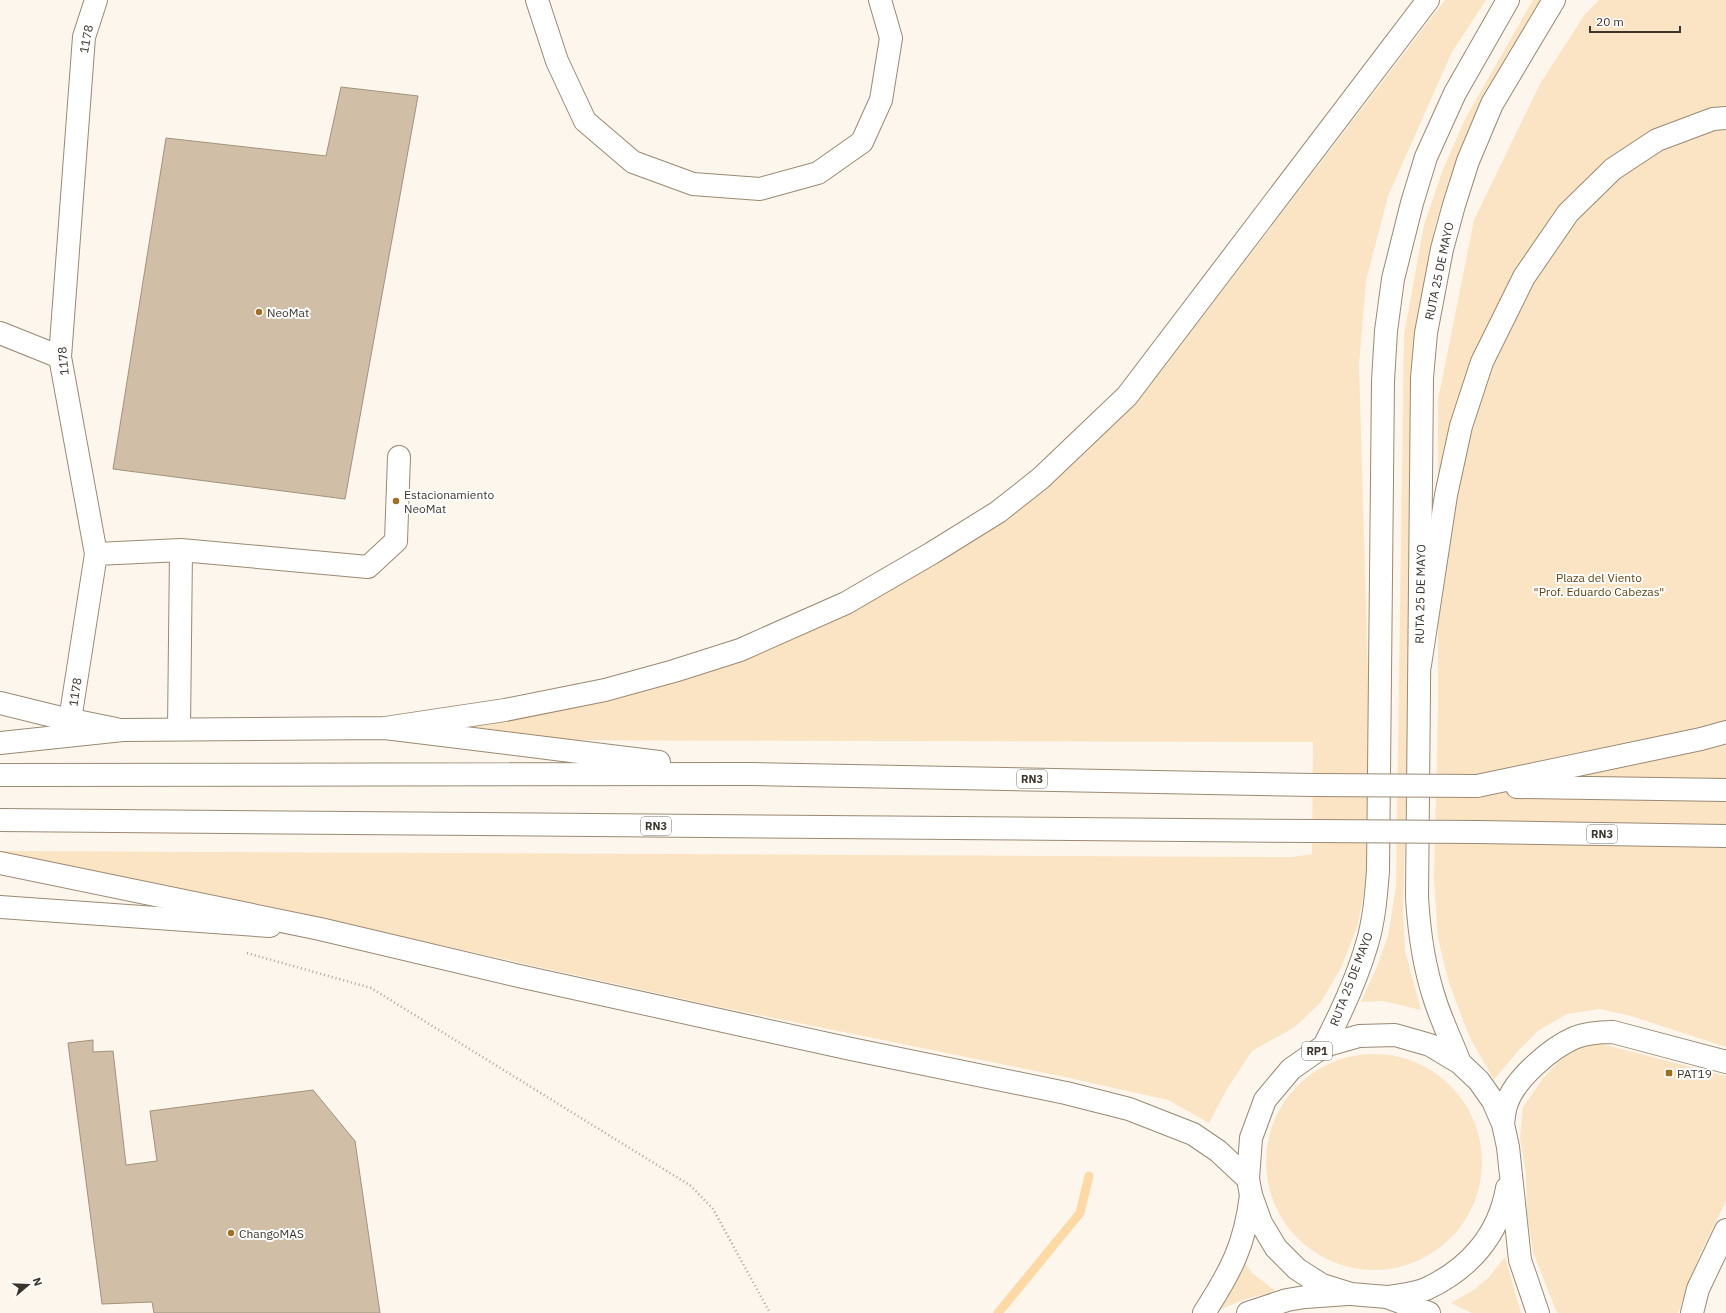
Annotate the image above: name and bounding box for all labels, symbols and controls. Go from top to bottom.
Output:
scale bar [1590,8,1680,34]
text: 20 m [1596,14,1624,29]
street label: 1178 [76,23,96,55]
street label: RUTA 25 DE MAYO [1421,221,1457,321]
place label: NeoMat [267,305,309,320]
marker: NeoMat [254,307,264,317]
street label: 1178 [54,346,72,376]
place label: Estacionamiento NeoMat [404,487,494,516]
marker: Estacionamiento NeoMat [391,496,401,506]
street label: RUTA 25 DE MAYO [1412,544,1428,644]
park label: Plaza del Viento "Prof. Eduardo Cabezas" [1534,570,1664,599]
street label: 1178 [65,677,85,707]
road number: RN3 [1017,770,1047,788]
road number: RN3 [641,817,671,835]
road number: RN3 [1587,825,1617,843]
street label: RUTA 25 DE MAYO [1326,930,1376,1028]
road number: RP1 [1302,1042,1332,1060]
place label: PAT19 [1677,1066,1712,1081]
marker: PAT19 [1664,1068,1674,1078]
place label: ChangoMAS [239,1226,304,1241]
marker: ChangoMAS [226,1228,236,1238]
north arrow [8,1265,48,1305]
text: N [30,1276,45,1288]

